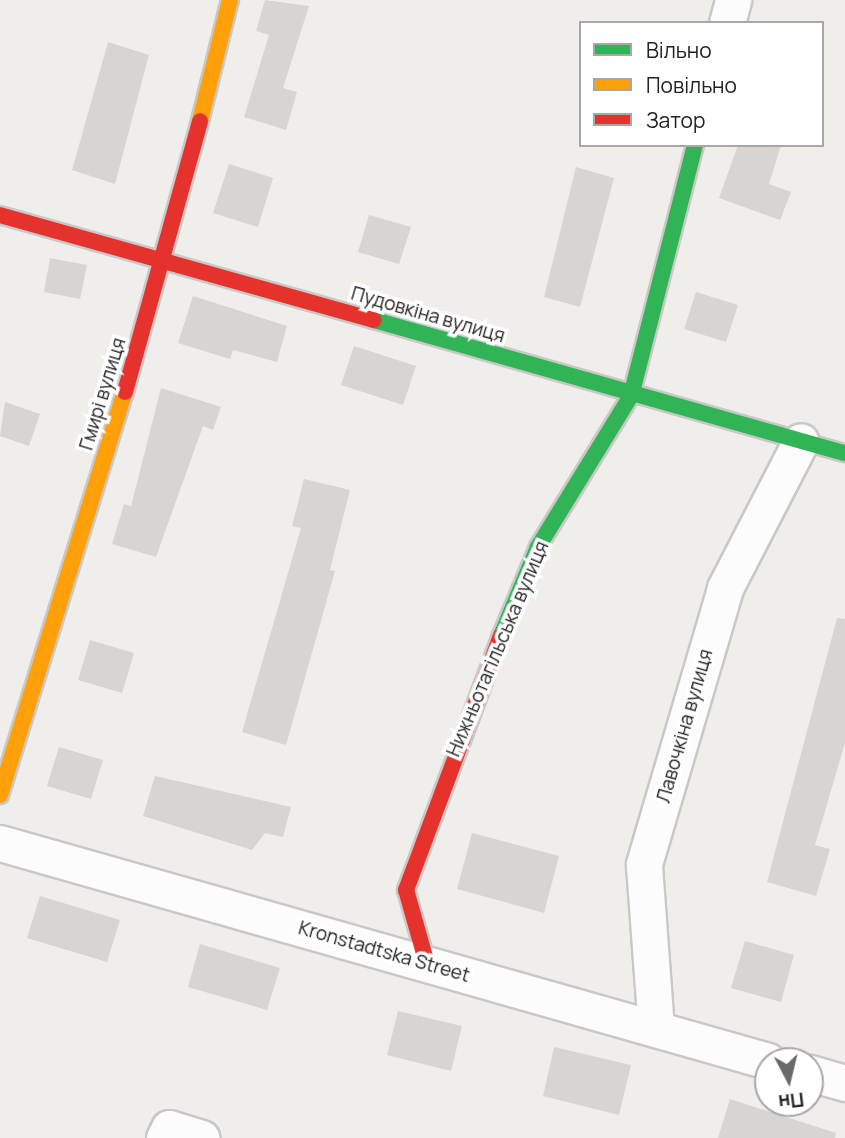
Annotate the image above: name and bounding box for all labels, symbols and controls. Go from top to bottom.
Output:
legend [579,21,824,147]
text: Вільно [646,36,712,64]
text: Повільно [646,71,737,99]
text: Затор [646,106,705,134]
street label: Пудовкіна вулиця [349,282,507,348]
street label: Гмирі вулиця [75,335,131,453]
street label: Нижньотагільська вулиця [442,538,554,760]
street label: Лавочкіна вулиця [652,647,718,805]
street label: Kronstadtska Street [296,917,472,987]
north arrow [754,1047,824,1117]
text: Пн [777,1086,806,1115]

